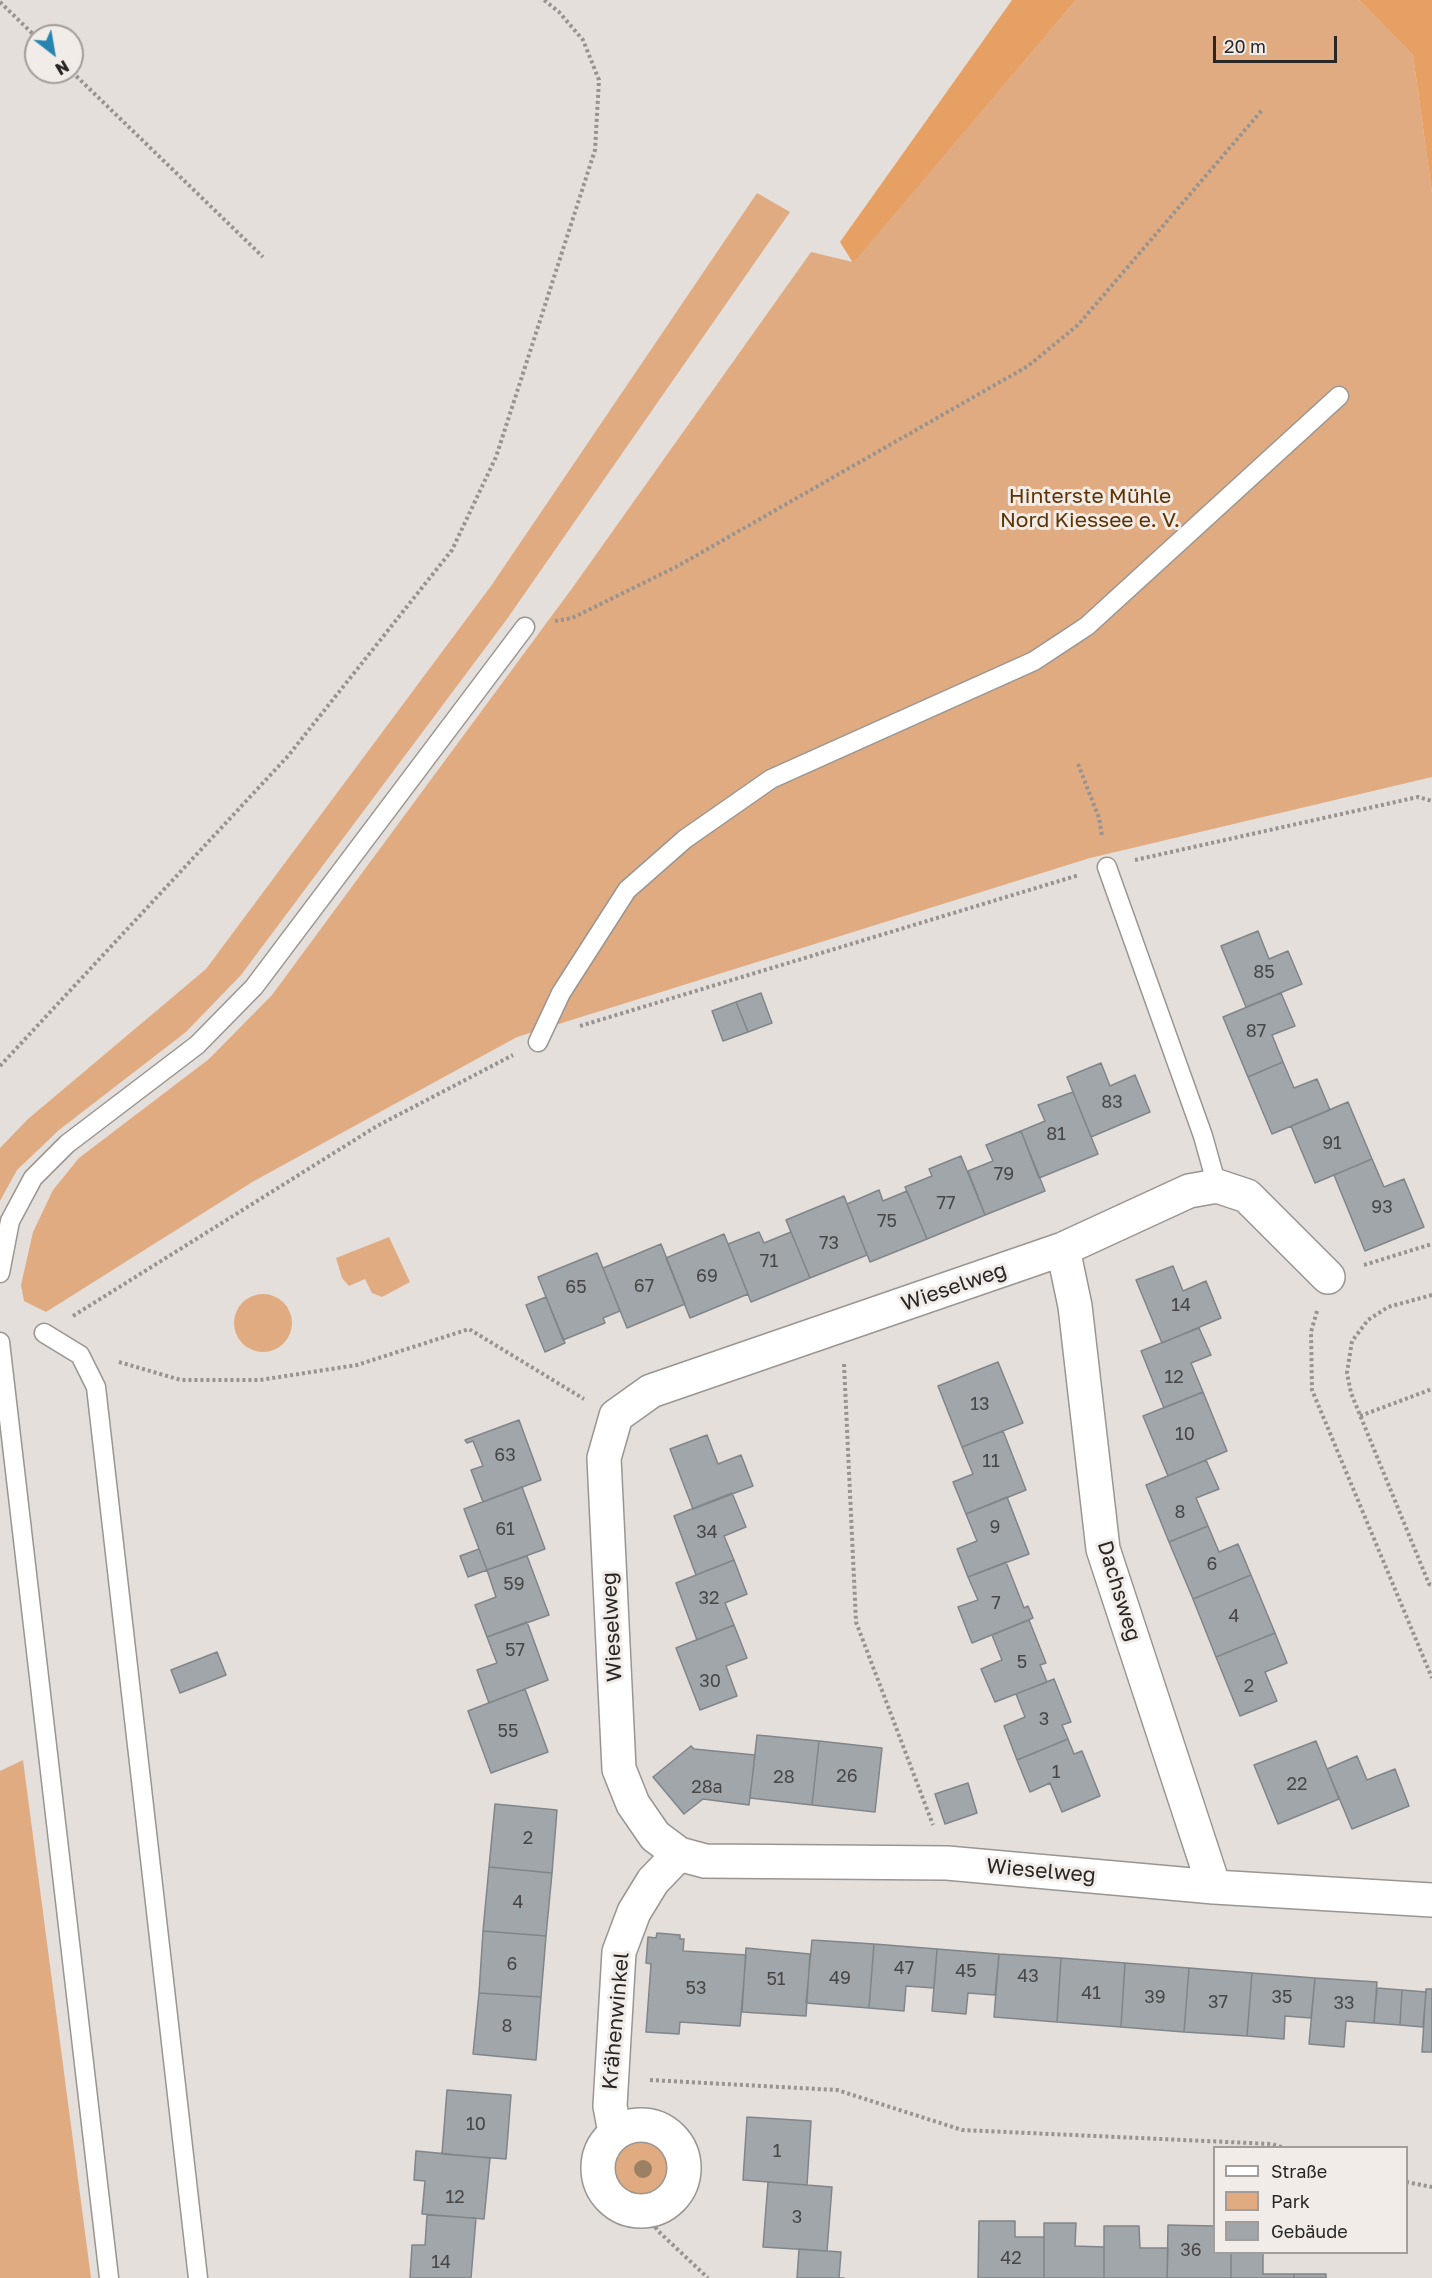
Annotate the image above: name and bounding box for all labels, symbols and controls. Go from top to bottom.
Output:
north arrow [24,24,84,84]
scale bar [1216,24,1340,62]
text: 20 m [1224,35,1266,57]
text: N [52,56,73,79]
park label: Hinterste Mühle Nord Kiessee e. V. [1000,483,1180,533]
house number: 85 [1253,961,1275,983]
house number: 87 [1246,1020,1266,1042]
house number: 83 [1101,1091,1123,1113]
house number: 81 [1046,1123,1066,1145]
house number: 91 [1322,1132,1342,1154]
house number: 79 [994,1163,1014,1185]
house number: 77 [936,1192,956,1214]
house number: 93 [1371,1196,1393,1218]
house number: 75 [877,1210,897,1232]
house number: 73 [819,1232,839,1254]
house number: 71 [760,1250,778,1272]
street label: Wieselweg [898,1257,1010,1317]
house number: 69 [696,1265,718,1287]
house number: 67 [634,1275,654,1297]
house number: 65 [565,1276,587,1298]
house number: 14 [1171,1294,1191,1316]
house number: 12 [1164,1366,1184,1388]
house number: 13 [970,1393,990,1415]
house number: 10 [1175,1423,1195,1445]
house number: 63 [494,1444,516,1466]
house number: 11 [982,1450,1000,1472]
house number: 8 [1175,1501,1185,1523]
house number: 9 [990,1516,1000,1538]
house number: 61 [495,1518,515,1540]
house number: 34 [696,1521,718,1543]
street label: Dachsweg [1092,1538,1146,1644]
house number: 6 [1207,1553,1217,1575]
street label: Wieselweg [597,1572,627,1682]
house number: 59 [503,1573,525,1595]
house number: 32 [699,1587,719,1609]
house number: 7 [991,1592,1001,1614]
house number: 4 [1229,1605,1239,1627]
house number: 57 [505,1639,525,1661]
house number: 5 [1017,1651,1027,1673]
house number: 30 [699,1670,721,1692]
house number: 2 [1244,1675,1254,1697]
house number: 3 [1039,1708,1049,1730]
house number: 55 [498,1720,518,1742]
house number: 1 [1052,1761,1060,1783]
house number: 26 [836,1765,858,1787]
house number: 28 [773,1766,795,1788]
house number: 22 [1287,1773,1307,1795]
house number: 28a [691,1776,723,1798]
house number: 2 [523,1827,533,1849]
street label: Wieselweg [985,1854,1097,1888]
house number: 4 [513,1891,523,1913]
street label: Krähenwinkel [597,1951,635,2091]
house number: 6 [507,1953,517,1975]
house number: 47 [894,1957,914,1979]
house number: 45 [955,1960,977,1982]
house number: 43 [1017,1965,1039,1987]
house number: 49 [829,1967,851,1989]
house number: 51 [766,1968,786,1990]
house number: 53 [686,1977,706,1999]
house number: 41 [1081,1982,1101,2004]
house number: 39 [1144,1986,1166,2008]
house number: 35 [1272,1986,1292,2008]
house number: 37 [1208,1991,1228,2013]
house number: 33 [1333,1992,1355,2014]
house number: 8 [502,2015,512,2037]
house number: 10 [466,2113,486,2135]
house number: 1 [773,2140,781,2162]
legend [1213,2146,1408,2254]
text: Straße [1271,2160,1327,2182]
house number: 12 [445,2186,465,2208]
text: Park [1271,2190,1310,2212]
house number: 3 [792,2206,802,2228]
text: Gebäude [1271,2220,1348,2242]
house number: 36 [1180,2239,1202,2261]
house number: 42 [1000,2247,1022,2269]
house number: 14 [431,2251,451,2273]

